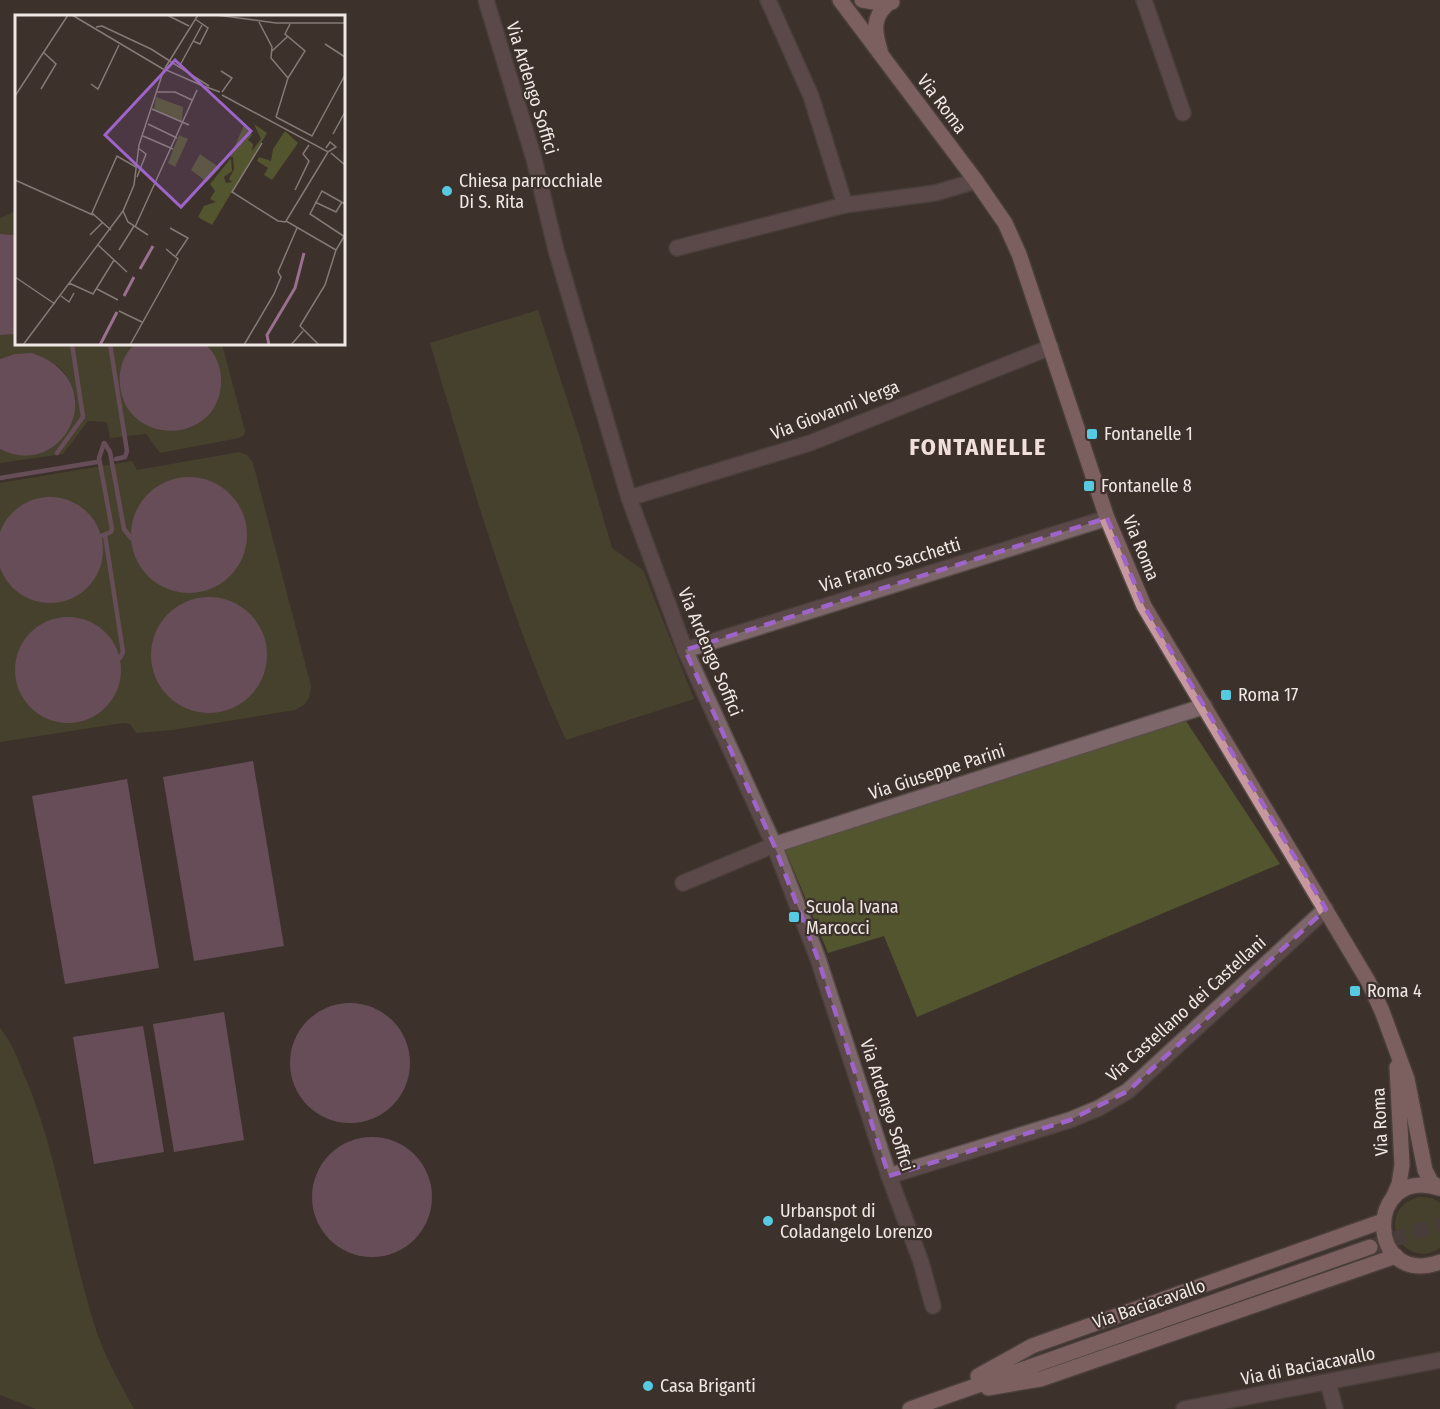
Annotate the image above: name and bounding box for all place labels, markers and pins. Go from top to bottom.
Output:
place label: Chiesa parrocchiale Di S. Rita [459,170,603,213]
marker: Chiesa parrocchiale Di S. Rita [440,184,454,198]
place label: Fontanelle 1 [1104,423,1193,445]
marker: Fontanelle 1 [1085,427,1099,441]
place label: Fontanelle 8 [1101,475,1192,497]
marker: Fontanelle 8 [1082,479,1096,493]
place label: Roma 17 [1238,684,1298,706]
marker: Roma 17 [1219,688,1233,702]
place label: Scuola Ivana Marcocci [806,896,899,939]
marker: Scuola Ivana Marcocci [787,910,801,924]
place label: Roma 4 [1367,980,1422,1002]
marker: Roma 4 [1348,984,1362,998]
place label: Urbanspot di Coladangelo Lorenzo [780,1200,933,1243]
marker: Urbanspot di Coladangelo Lorenzo [761,1214,775,1228]
place label: Casa Briganti [660,1375,756,1397]
marker: Casa Briganti [641,1379,655,1393]

